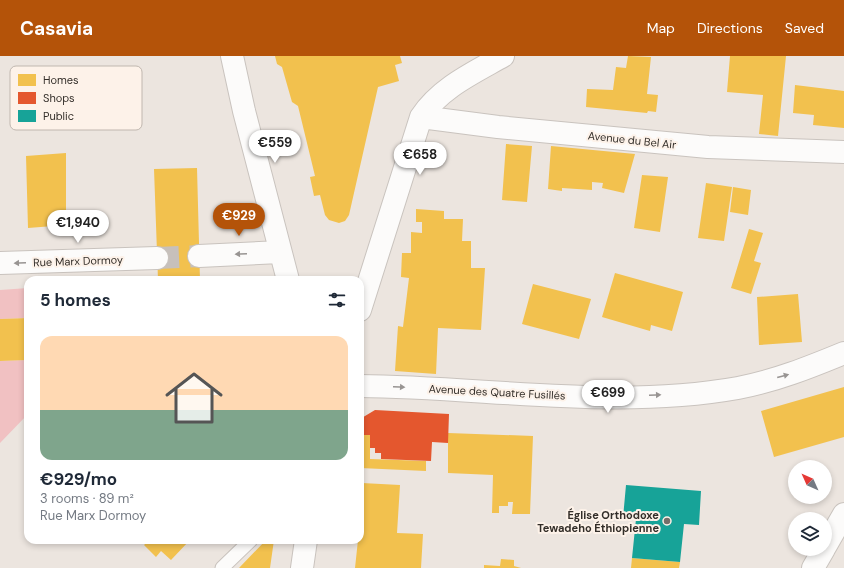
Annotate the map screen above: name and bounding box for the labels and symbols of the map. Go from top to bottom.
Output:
legend [10,66,142,130]
text: Homes [43,73,79,87]
text: Shops [43,91,75,105]
text: Public [43,109,74,123]
street label: Avenue du Bel Air [587,128,677,152]
pin: €559 [251,130,299,164]
pin: €658 [396,142,444,176]
pin: €929 [215,203,263,237]
pin: €1,940 [45,210,111,244]
one-way arrow [234,251,247,257]
street label: Rue Marx Dormoy [33,252,123,270]
one-way arrow [13,260,26,266]
one-way arrow [777,373,789,379]
pin: €699 [584,380,632,414]
street label: Avenue des Quatre Fusillés [428,381,566,403]
one-way arrow [393,384,406,390]
one-way arrow [649,392,661,399]
north arrow [788,460,832,504]
place label: Église Orthodoxe Tewadeho Éthiopienne [537,508,659,535]
marker: Église Orthodoxe Tewadeho Éthiopienne [662,516,672,526]

